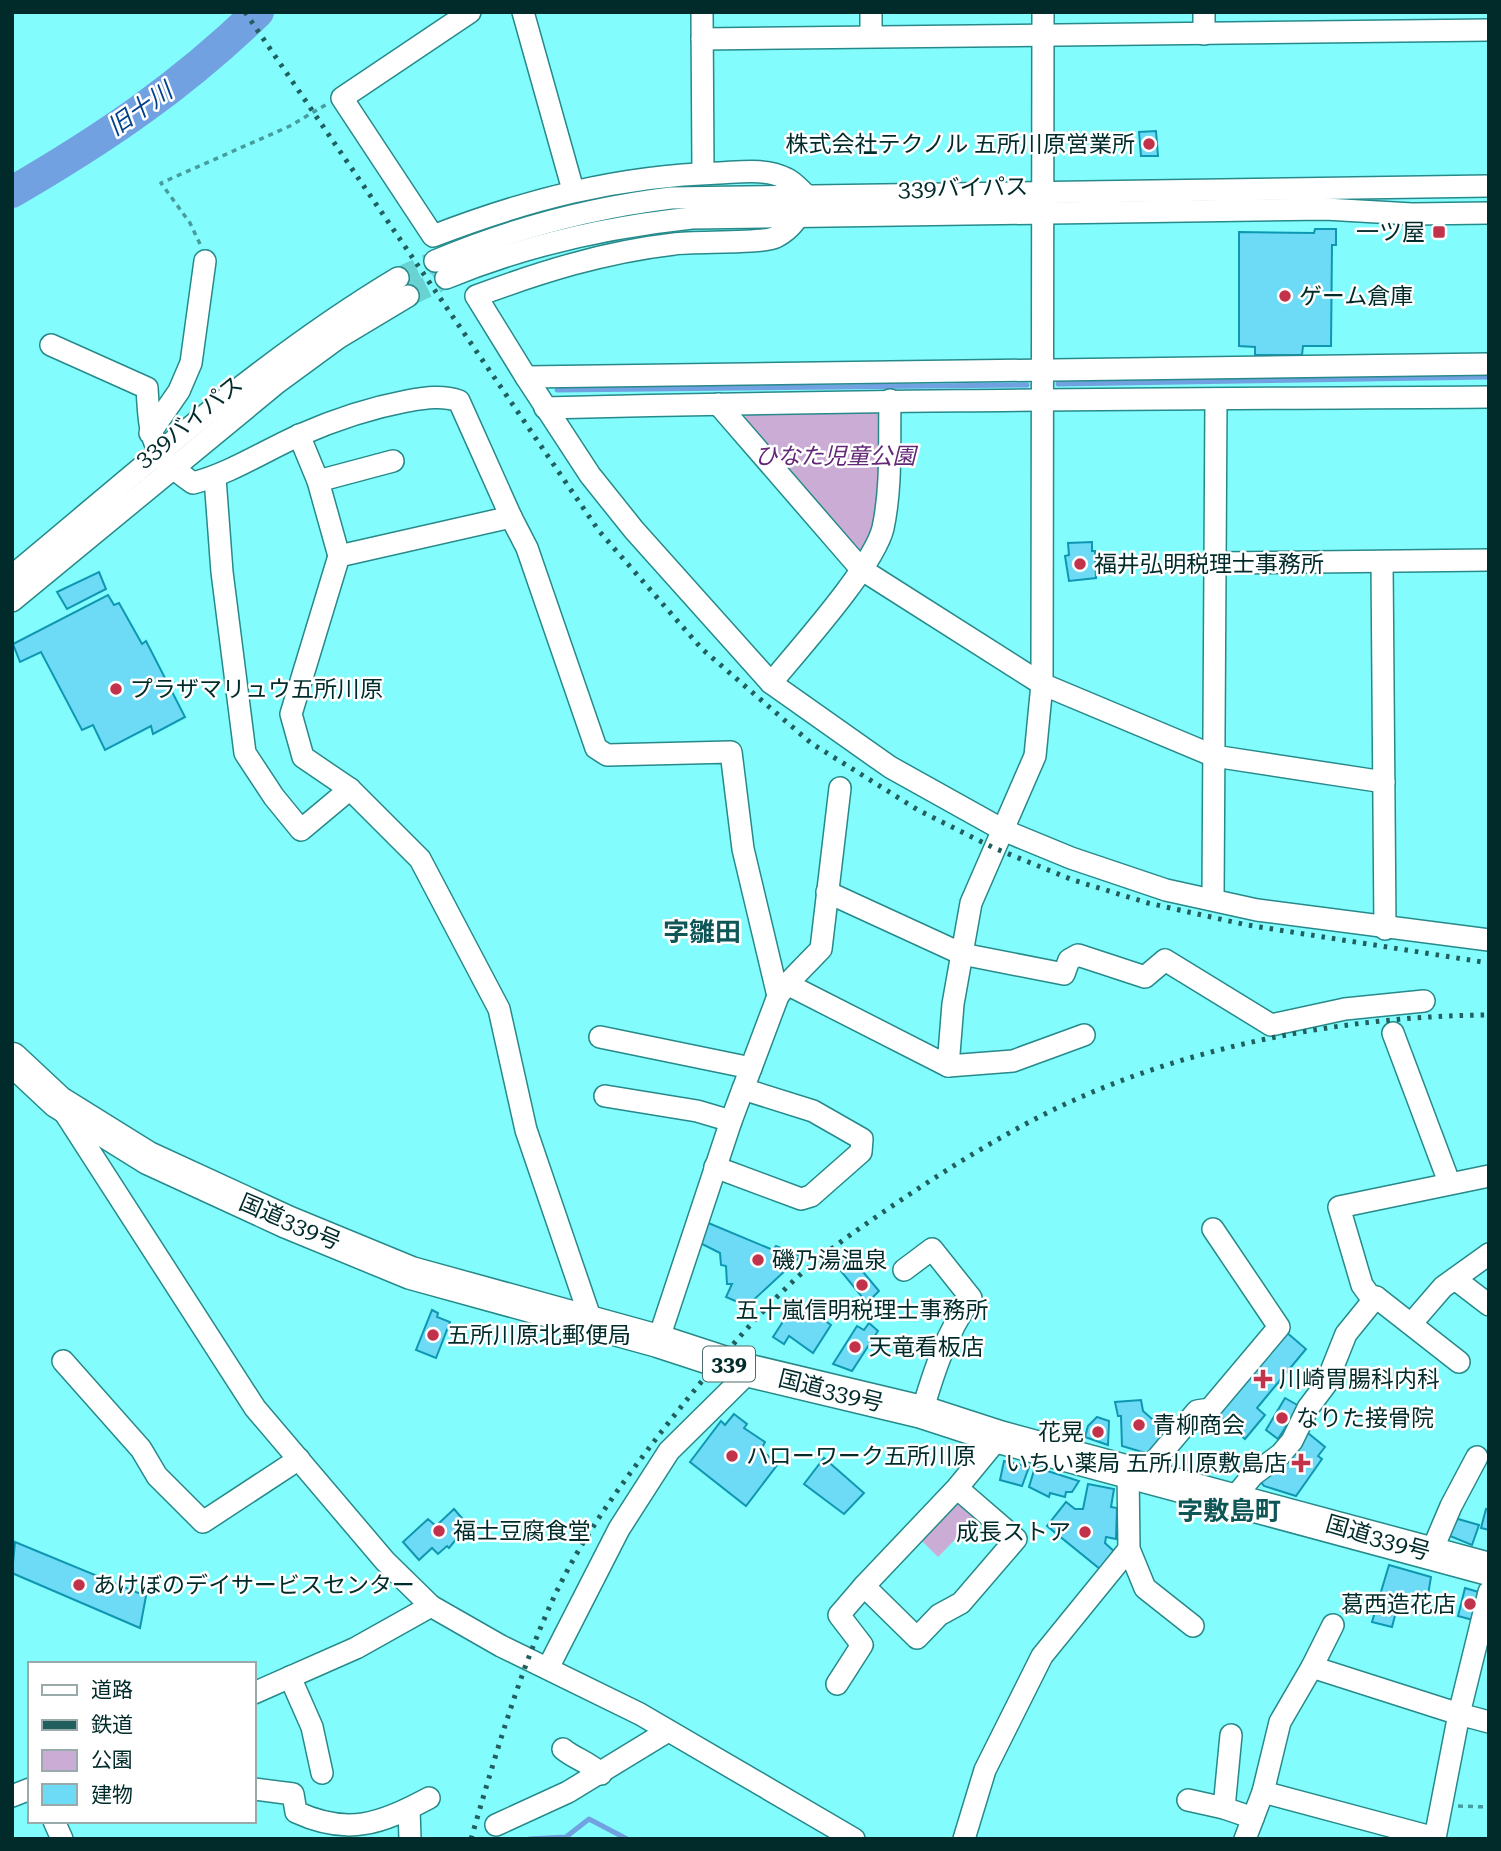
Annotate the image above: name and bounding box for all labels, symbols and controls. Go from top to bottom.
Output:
water label: 旧十川 [102,75,180,141]
place label: 株式会社テクノル 五所川原営業所 [786,131,1135,158]
marker: 株式会社テクノル 五所川原営業所 [1141,136,1157,152]
street label: 339バイパス [898,173,1028,203]
place label: 一ツ屋 [1356,219,1425,246]
marker: 一ツ屋 [1431,224,1447,240]
place label: ゲーム倉庫 [1299,283,1413,310]
marker: ゲーム倉庫 [1277,288,1293,304]
street label: 339バイパス [130,371,248,473]
park label: ひなた児童公園 [755,443,919,470]
place label: 福井弘明税理士事務所 [1094,551,1324,578]
marker: 福井弘明税理士事務所 [1072,556,1088,572]
place label: プラザマリュウ五所川原 [130,676,383,703]
marker: プラザマリュウ五所川原 [108,681,124,697]
district label: 字雛田 [663,917,741,947]
street label: 国道339号 [235,1189,345,1255]
place label: 磯乃湯温泉 [772,1247,887,1274]
marker: 磯乃湯温泉 [750,1252,766,1268]
marker: 五十嵐信明税理士事務所 [854,1277,870,1293]
place label: 五十嵐信明税理士事務所 [736,1297,989,1324]
place label: 五所川原北郵便局 [447,1322,631,1349]
marker: 五所川原北郵便局 [425,1327,441,1343]
place label: 天竜看板店 [869,1334,984,1361]
marker: 天竜看板店 [847,1339,863,1355]
road number: 339 [703,1346,755,1382]
street label: 国道339号 [776,1365,886,1417]
place label: 川崎胃腸科内科 [1279,1366,1440,1393]
marker: 川崎胃腸科内科 [1253,1369,1273,1389]
place label: なりた接骨院 [1296,1405,1434,1432]
marker: なりた接骨院 [1274,1410,1290,1426]
place label: 青柳商会 [1153,1412,1245,1439]
marker: 青柳商会 [1131,1417,1147,1433]
place label: 花晃 [1038,1419,1084,1446]
marker: 花晃 [1090,1424,1106,1440]
place label: ハローワーク五所川原 [746,1443,976,1470]
marker: ハローワーク五所川原 [724,1448,740,1464]
place label: いちい薬局 五所川原敷島店 [1005,1450,1287,1477]
marker: いちい薬局 五所川原敷島店 [1293,1455,1309,1471]
district label: 字敷島町 [1177,1496,1281,1526]
street label: 国道339号 [1323,1510,1433,1566]
place label: 福士豆腐食堂 [453,1518,591,1545]
place label: 成長ストア [956,1519,1071,1546]
marker: 福士豆腐食堂 [431,1523,447,1539]
marker: 成長ストア [1077,1524,1093,1540]
place label: あけぼのデイサービスセンター [93,1572,415,1599]
marker: あけぼのデイサービスセンター [71,1577,87,1593]
place label: 葛西造花店 [1341,1591,1456,1618]
marker: 葛西造花店 [1462,1596,1478,1612]
legend [28,1662,256,1823]
text: 道路 [91,1678,133,1702]
text: 鉄道 [91,1713,133,1737]
text: 公園 [91,1748,133,1772]
text: 建物 [91,1783,133,1807]

